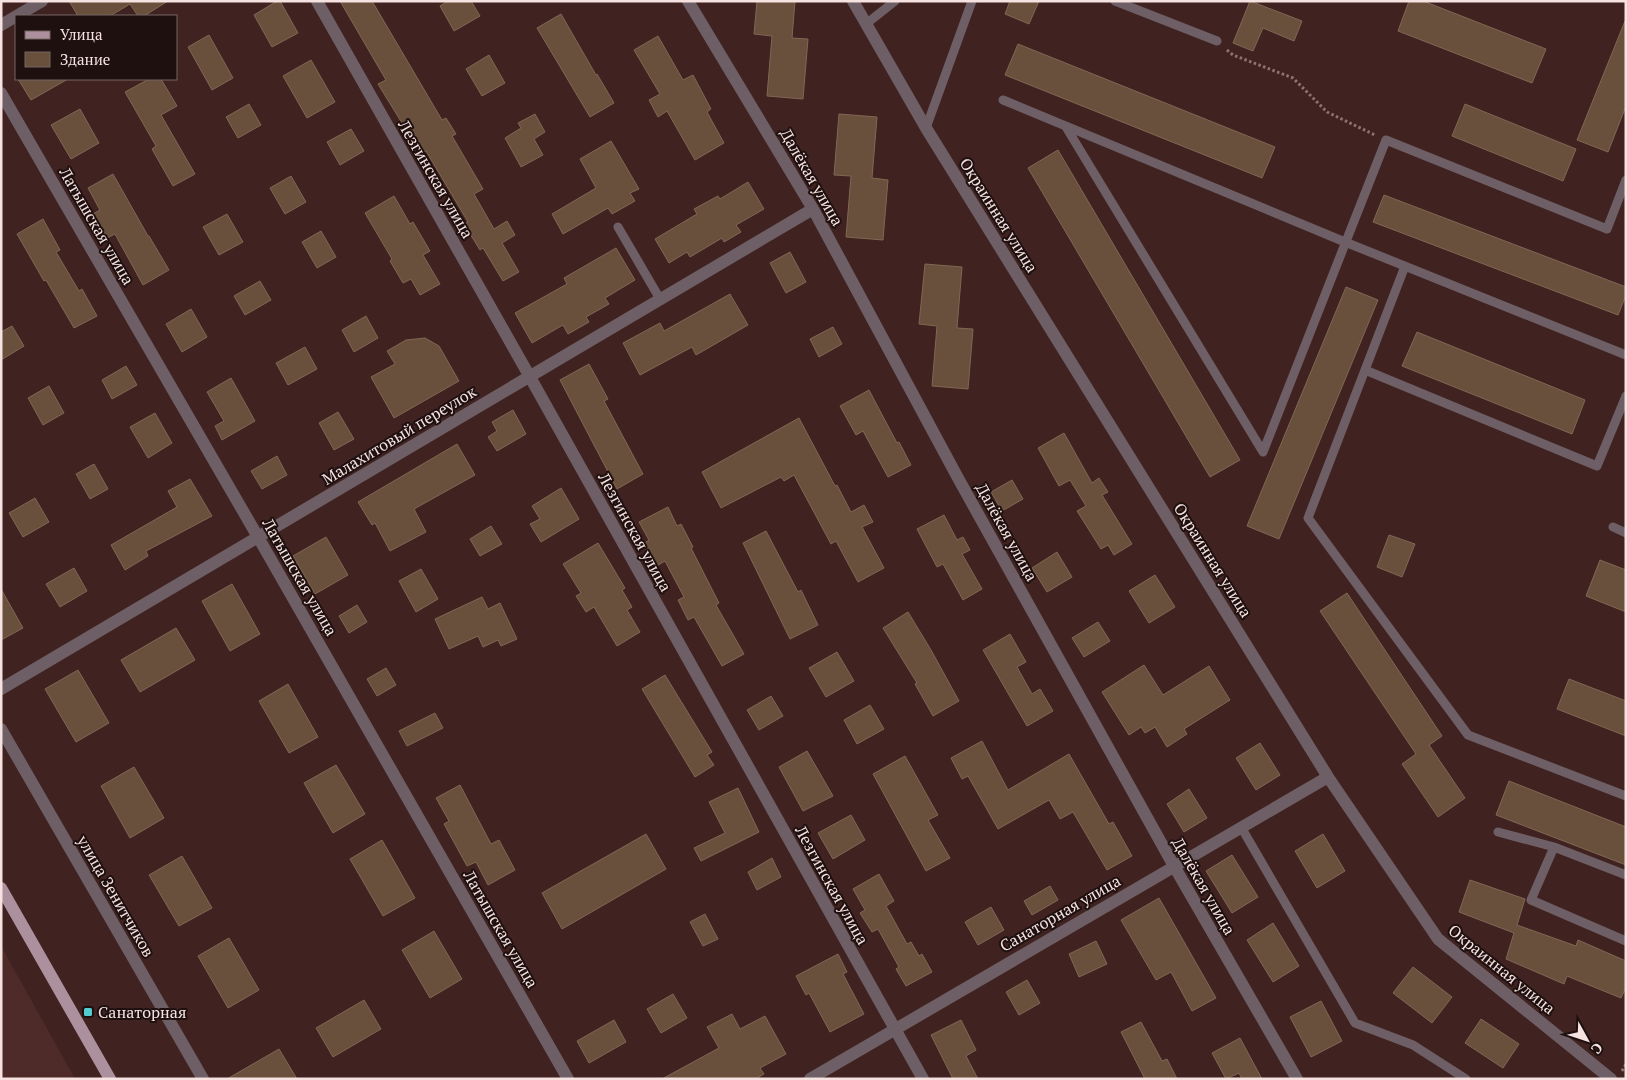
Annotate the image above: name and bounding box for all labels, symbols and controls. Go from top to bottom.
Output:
legend [15,15,178,80]
text: Улица [60,24,103,44]
text: Здание [60,49,110,69]
street label: Лезгинская улица [393,115,479,242]
street label: Далёкая улица [775,124,849,230]
street label: Окраинная улица [955,153,1043,277]
street label: Латышская улица [54,162,140,289]
street label: Малахитовый переулок [318,380,480,490]
street label: Лезгинская улица [593,468,677,596]
street label: Далёкая улица [971,479,1043,585]
street label: Окраинная улица [1169,498,1257,622]
street label: Латышская улица [257,513,343,640]
street label: Лезгинская улица [790,821,874,949]
street label: улица Зенитчиков [72,830,160,961]
street label: Далёкая улица [1167,833,1241,939]
street label: Латышская улица [458,865,544,992]
street label: Санаторная улица [995,869,1125,957]
street label: Окраинная улица [1444,919,1560,1019]
place label: Санаторная [98,1001,186,1023]
marker: Санаторная [82,1006,94,1018]
north arrow [1562,1015,1612,1065]
text: С [1587,1039,1608,1058]

